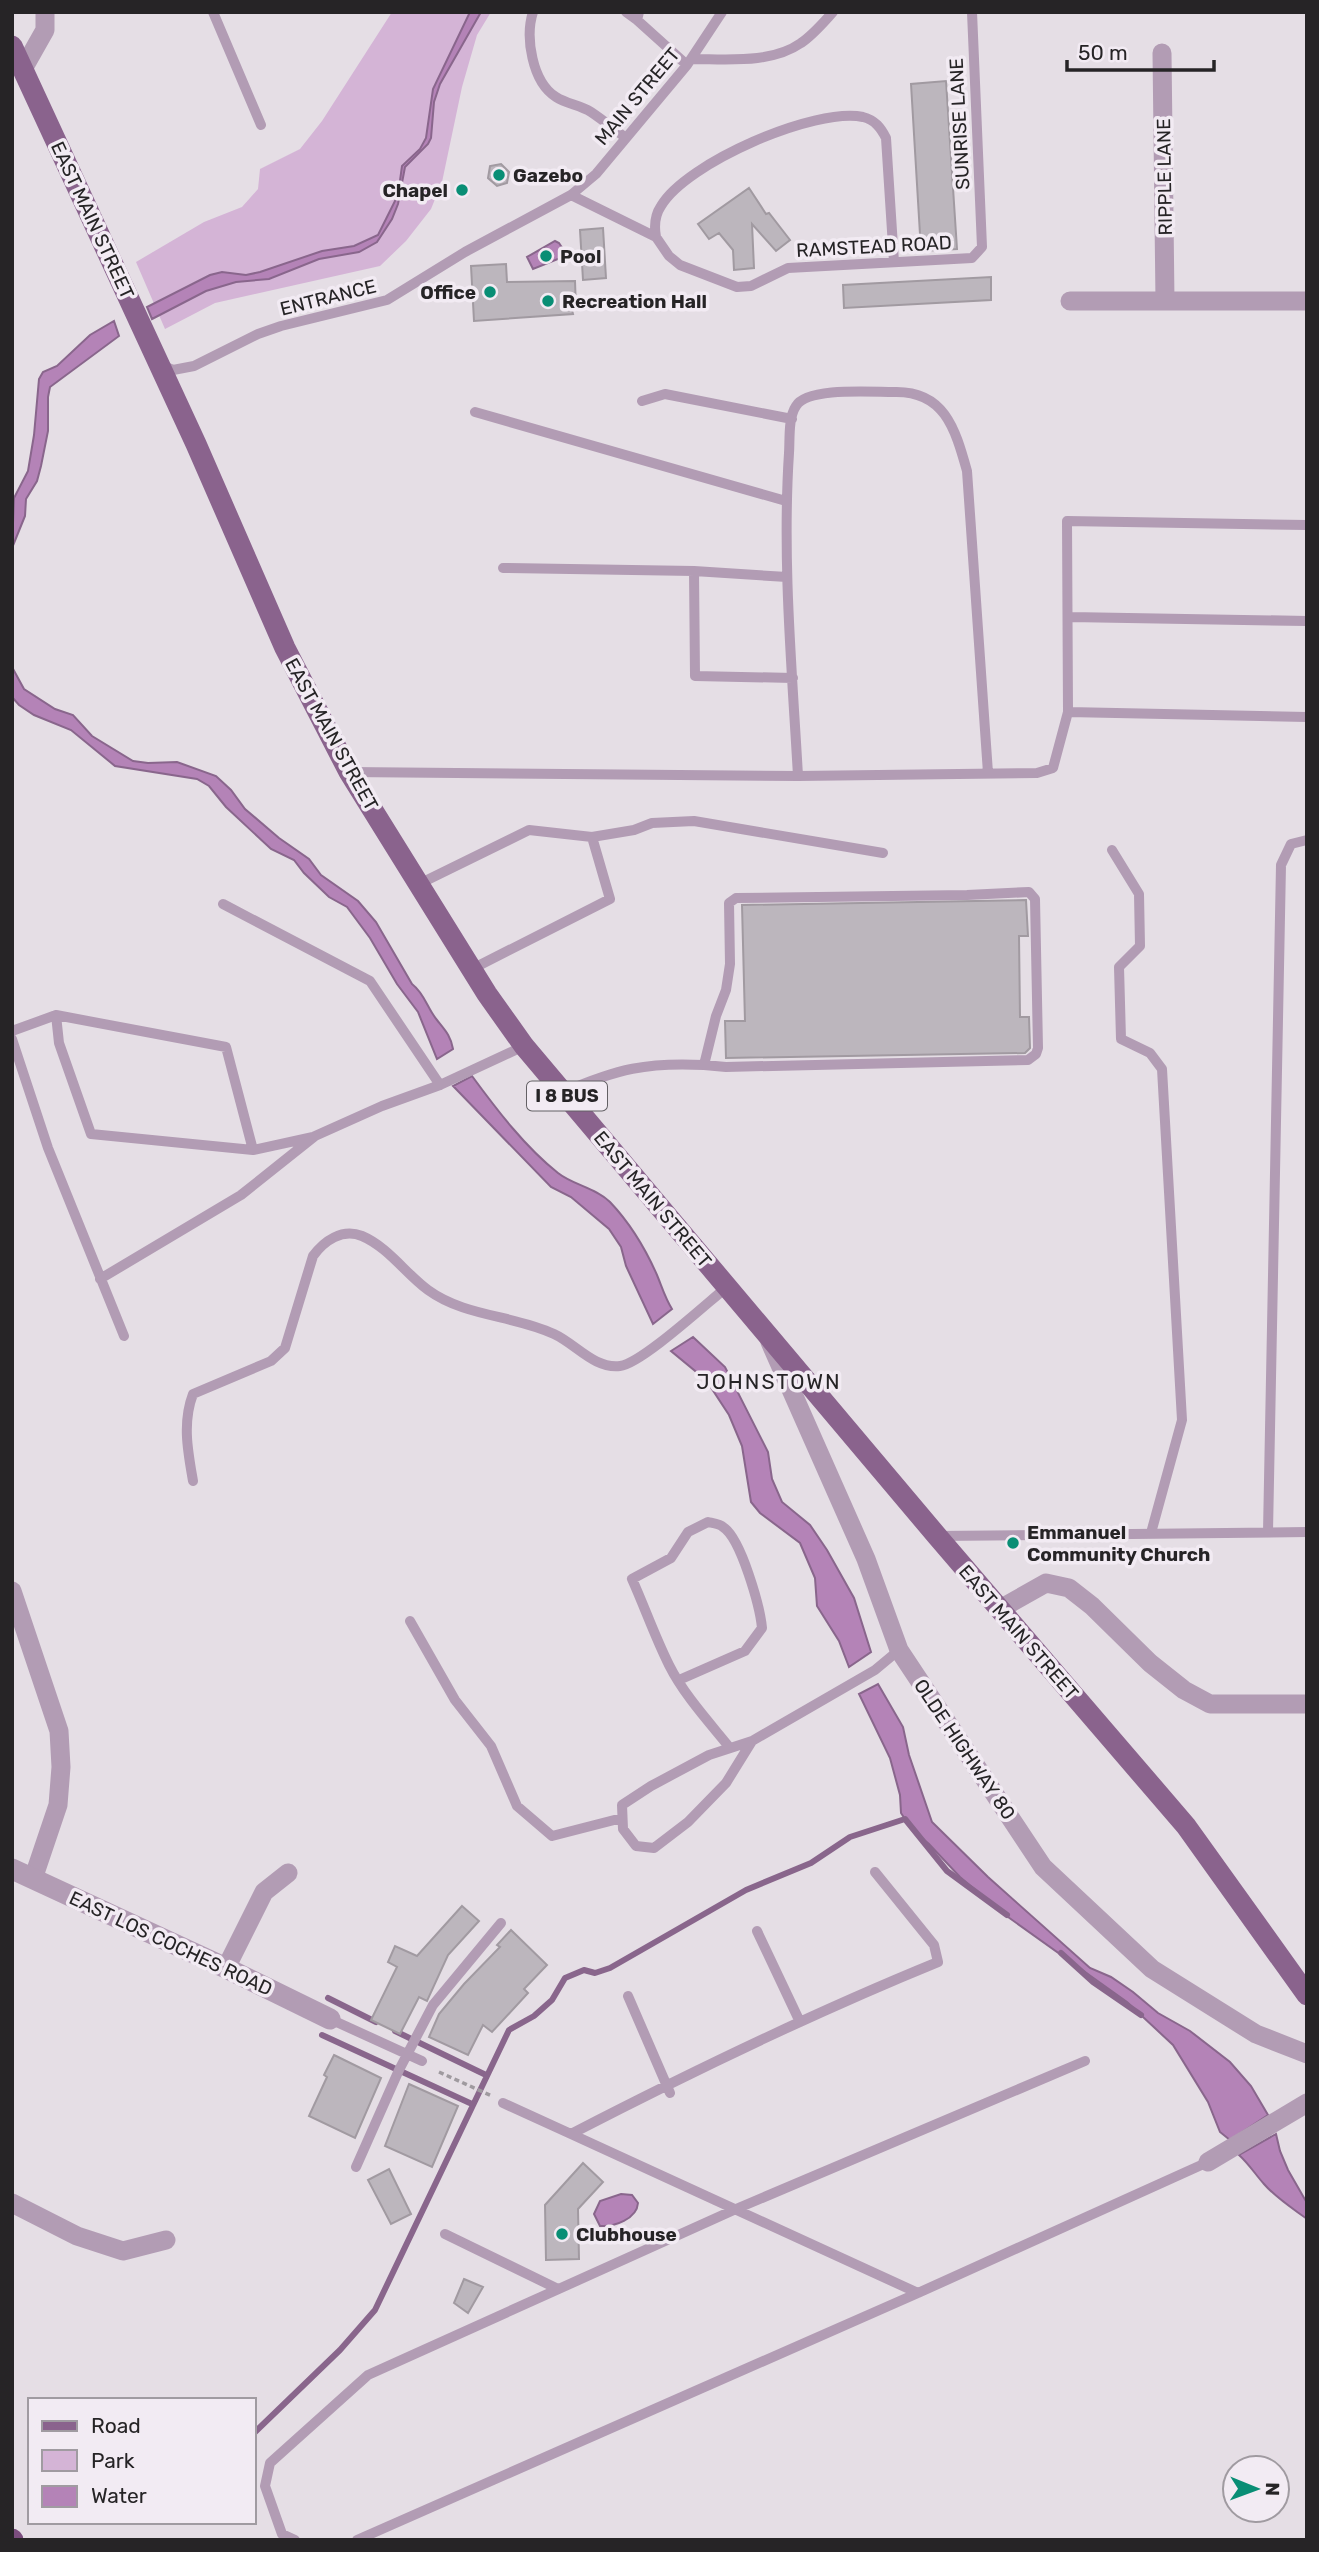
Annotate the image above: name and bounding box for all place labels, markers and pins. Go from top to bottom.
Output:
place label: Gazebo [513,164,583,187]
marker: Gazebo [491,167,507,183]
place label: Chapel [382,179,448,202]
marker: Chapel [454,182,470,198]
place label: Pool [560,245,601,268]
marker: Pool [538,248,554,264]
place label: Office [420,281,476,304]
marker: Office [482,284,498,300]
place label: Recreation Hall [562,290,707,313]
marker: Recreation Hall [540,293,556,309]
place label: Emmanuel Community Church [1027,1521,1210,1566]
marker: Emmanuel Community Church [1005,1535,1021,1551]
place label: Clubhouse [576,2223,677,2246]
marker: Clubhouse [554,2226,570,2242]

